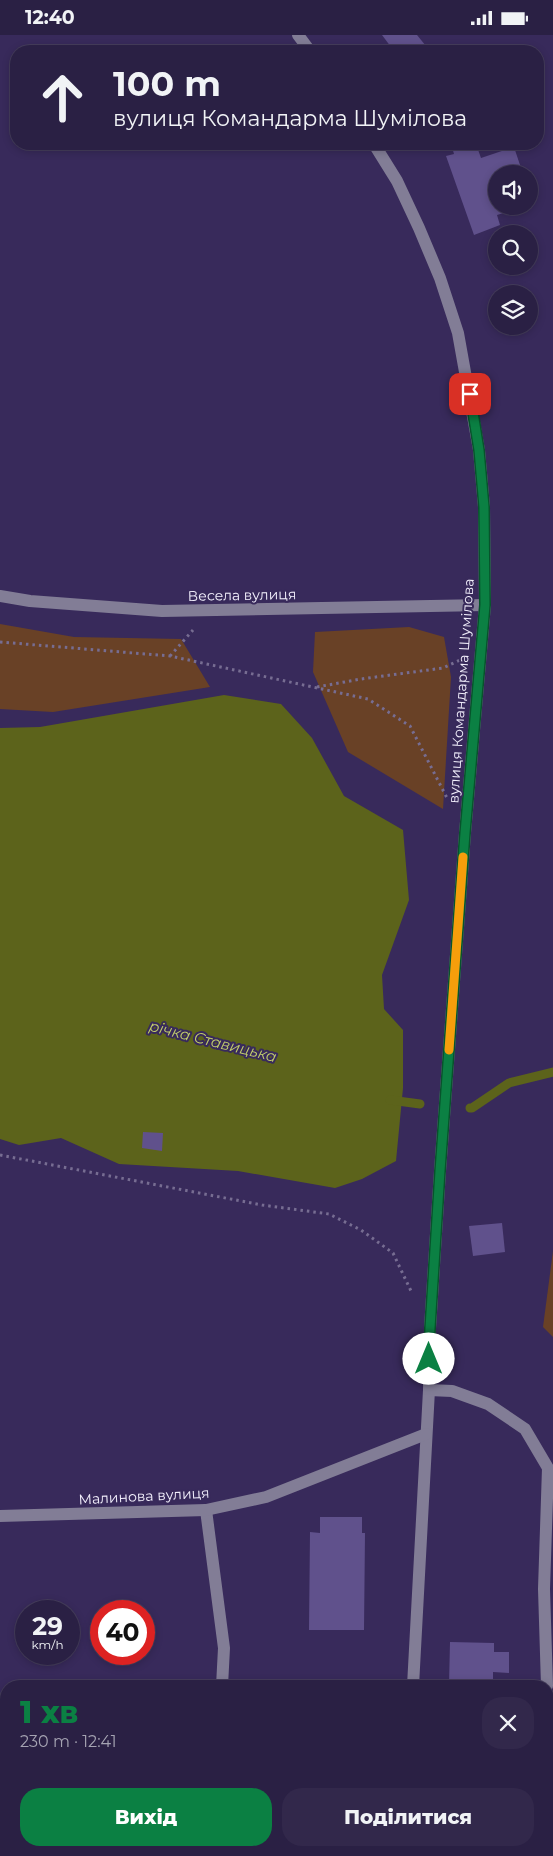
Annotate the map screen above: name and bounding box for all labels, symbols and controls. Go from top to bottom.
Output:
text: 12:40 [25,6,75,29]
text: 100 m [113,62,221,105]
icon: ahead [30,65,95,130]
text: вулиця Командарма Шумілова [113,105,467,132]
map controls [488,165,538,335]
button: sound [488,165,538,215]
button: search [488,225,538,275]
button: layers [488,285,538,335]
pin [449,373,491,415]
icon: arrive [456,380,484,408]
street label: вулиця Командарма Шумілова [444,578,478,804]
street label: Весела вулиця [188,585,296,605]
water label: річка Ставицька [147,1016,279,1066]
position arrow [402,1332,454,1384]
street label: Малинова вулиця [78,1484,210,1508]
speed limit sign: 40 [90,1600,155,1665]
text: 29 [32,1611,63,1641]
text: km/h [31,1637,64,1652]
text: 1 хв [20,1694,78,1731]
button: close [482,1697,534,1749]
text: 230 m · 12:41 [20,1732,117,1751]
button: Вихід [20,1788,272,1846]
button: Поділитися [282,1788,534,1846]

